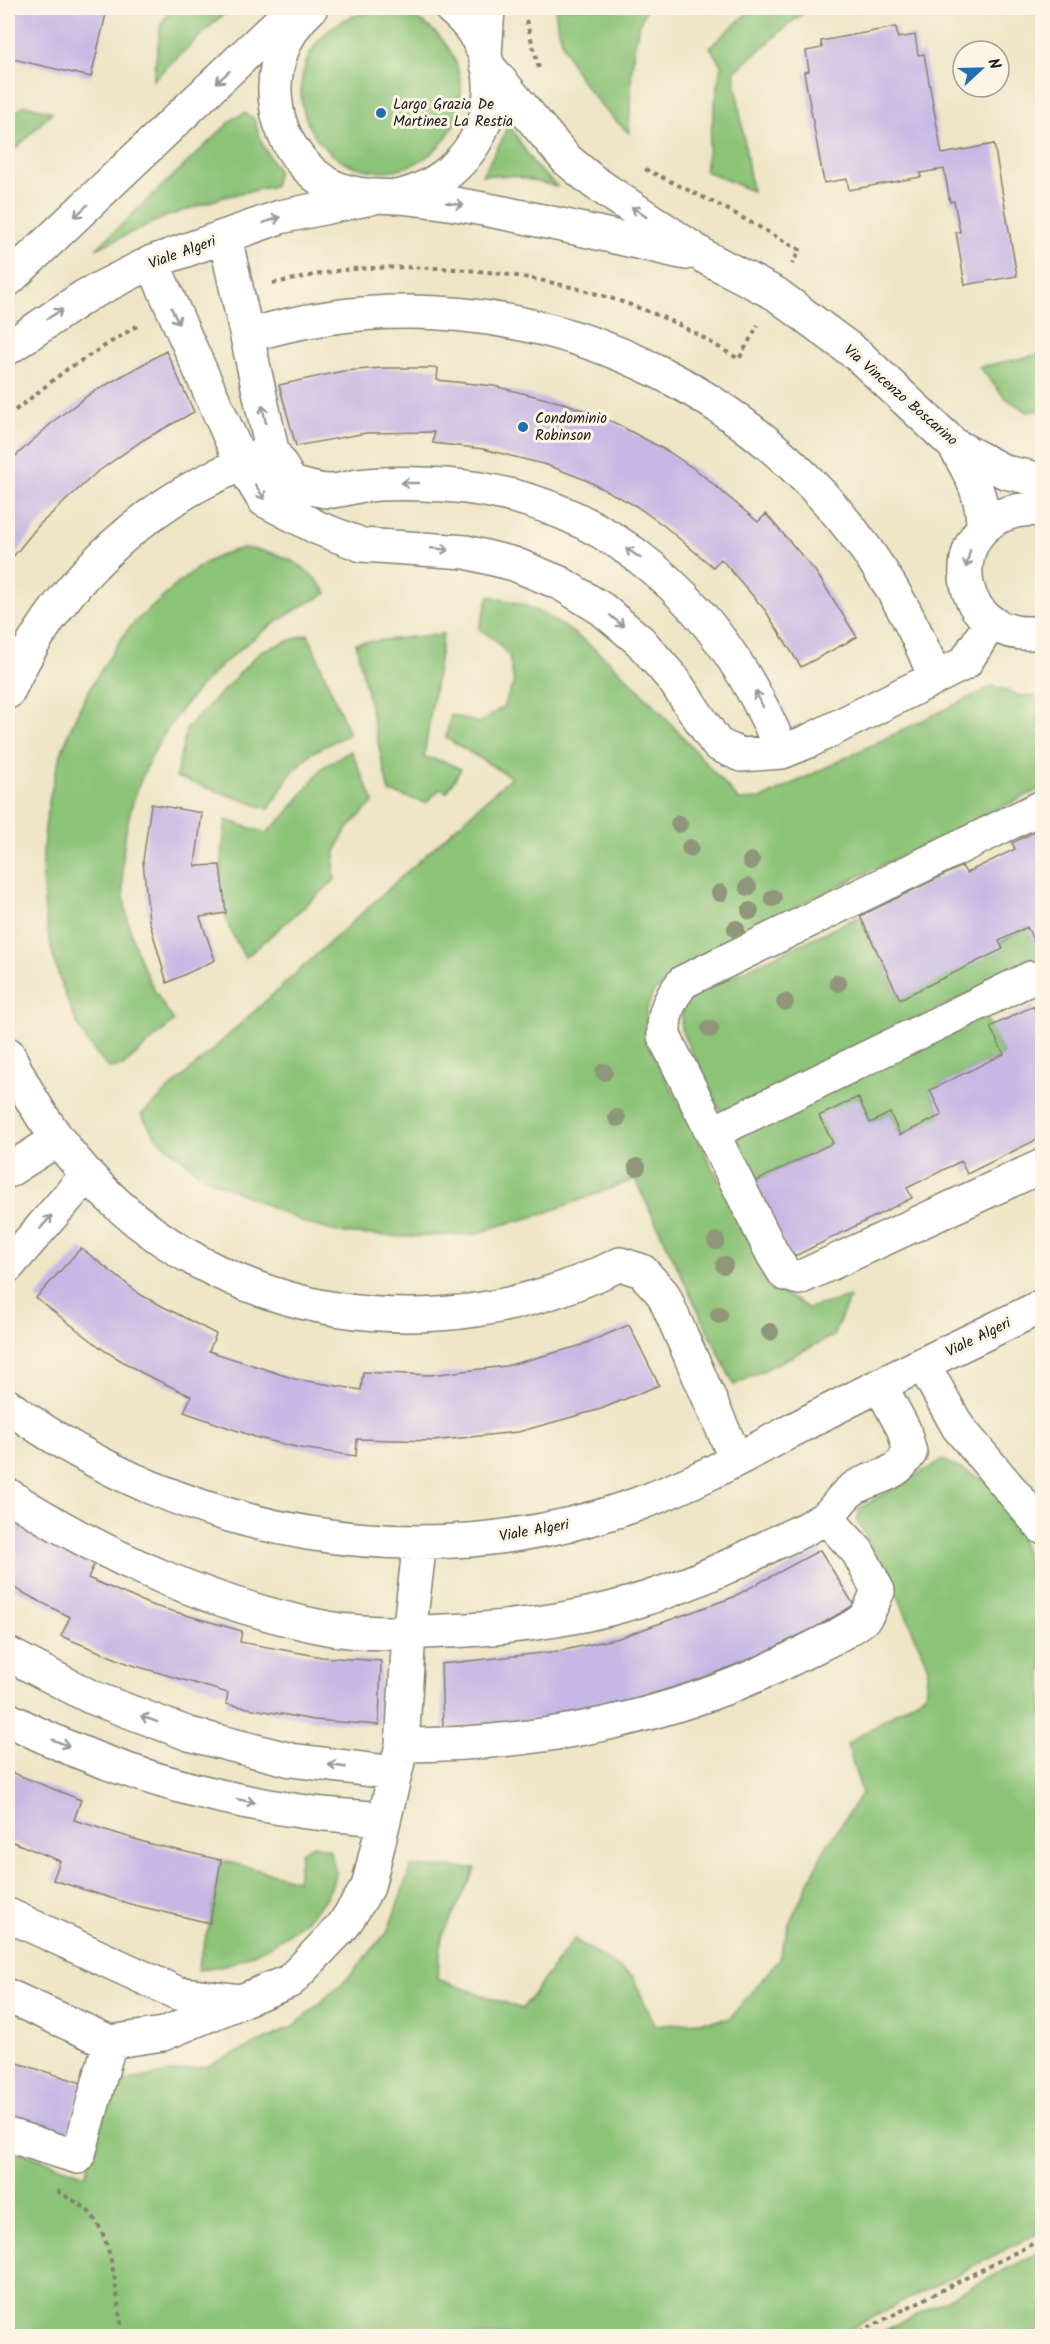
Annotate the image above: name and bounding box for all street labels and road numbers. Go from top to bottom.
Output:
street label: Viale Algeri [145,229,221,276]
street label: Via Vincenzo Boscarino [838,339,963,452]
street label: Viale Algeri [942,1311,1017,1364]
street label: Viale Algeri [498,1513,572,1549]

